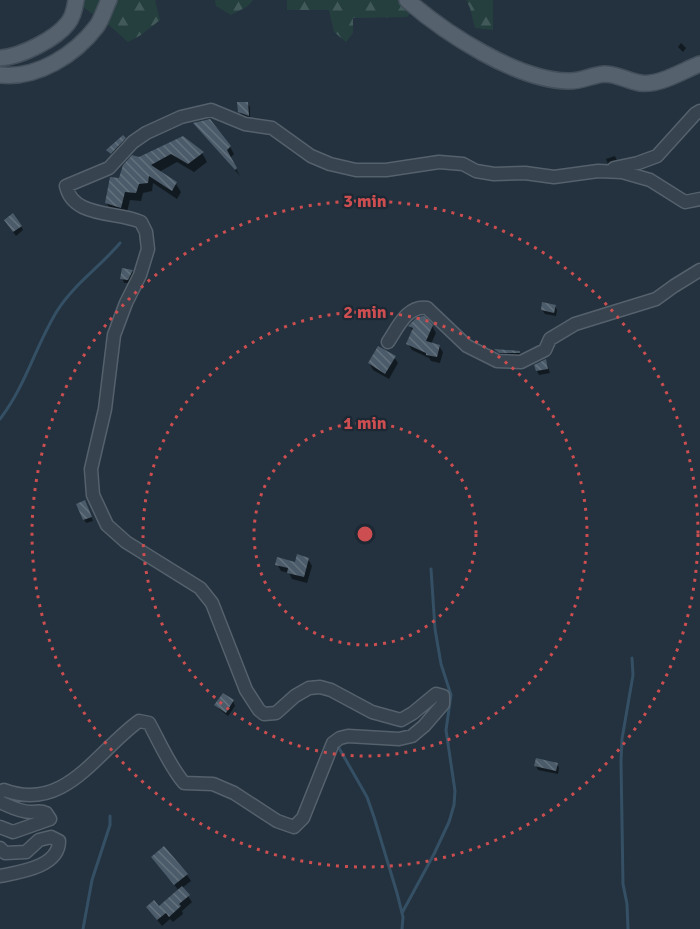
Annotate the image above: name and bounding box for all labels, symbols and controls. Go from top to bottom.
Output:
text: 3 min [343,190,387,212]
text: 2 min [343,301,387,323]
text: 1 min [343,412,387,434]
centre of rings [355,524,375,544]

